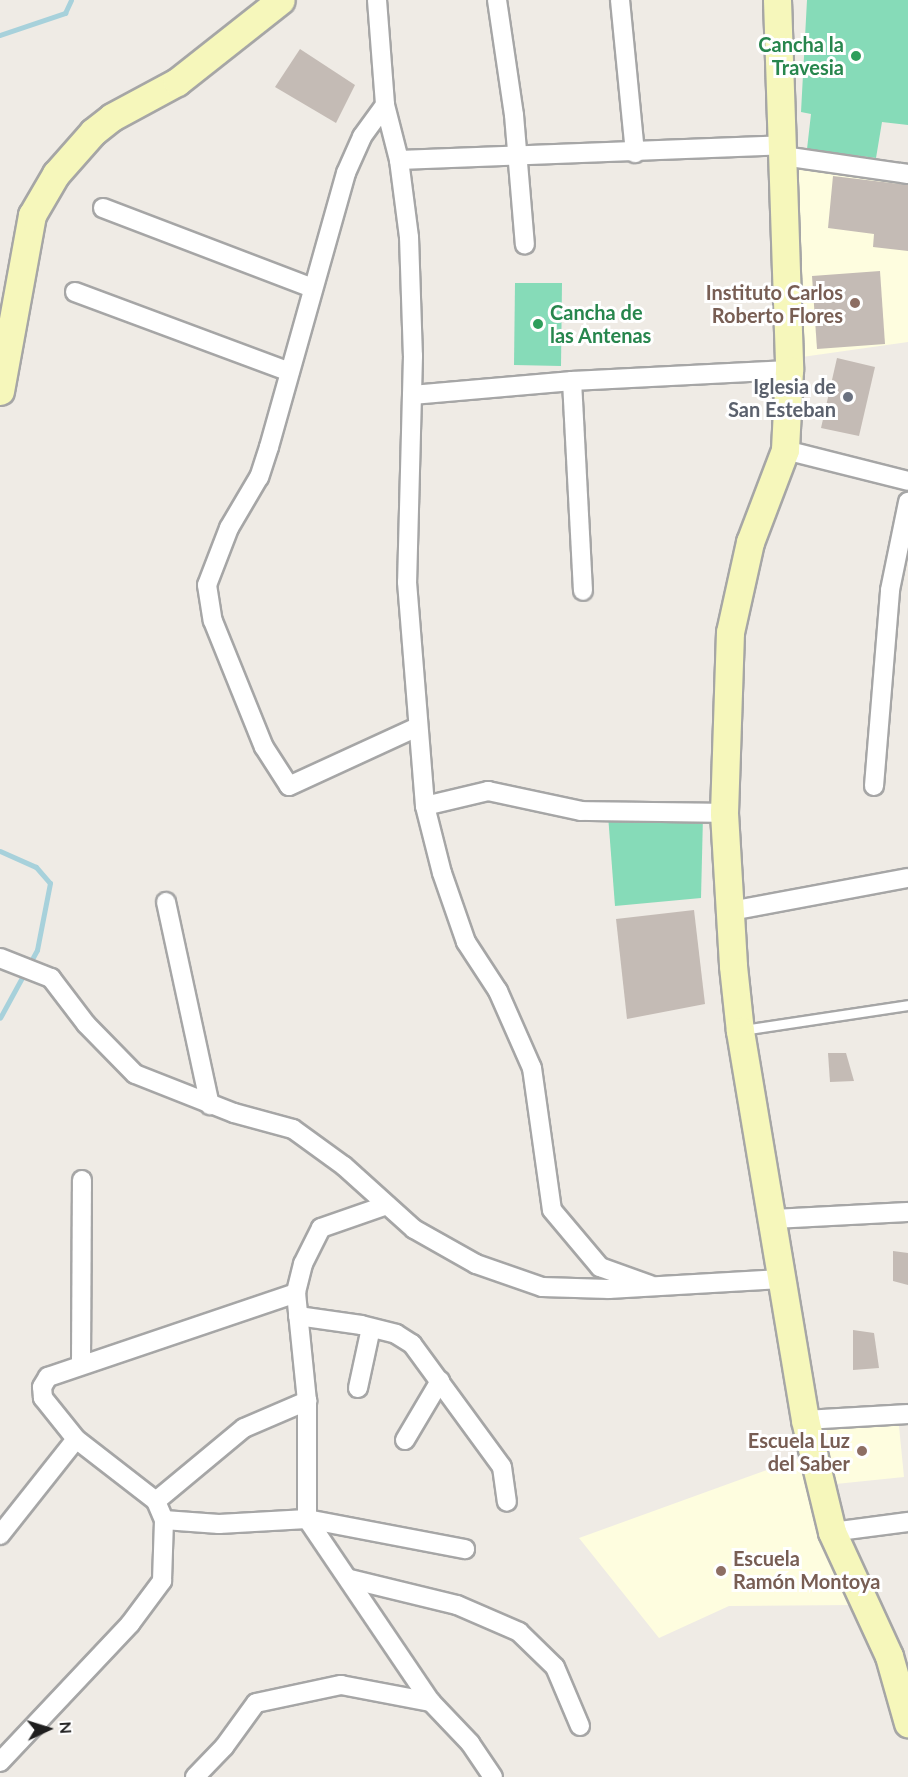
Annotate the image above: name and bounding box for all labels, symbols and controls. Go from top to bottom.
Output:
place label: Cancha la Travesia [758,33,844,80]
marker: Cancha la Travesia [849,49,863,63]
place label: Instituto Carlos Roberto Flores [706,280,843,327]
marker: Instituto Carlos Roberto Flores [848,296,862,310]
place label: Cancha de las Antenas [550,300,652,347]
marker: Cancha de las Antenas [531,317,545,331]
place label: Iglesia de San Esteban [728,374,836,421]
marker: Iglesia de San Esteban [841,390,855,404]
place label: Escuela Luz del Saber [748,1428,850,1475]
marker: Escuela Luz del Saber [855,1444,869,1458]
place label: Escuela Ramón Montoya [733,1547,880,1594]
marker: Escuela Ramón Montoya [714,1564,728,1578]
north arrow [18,1699,78,1759]
text: N [57,1721,76,1735]

